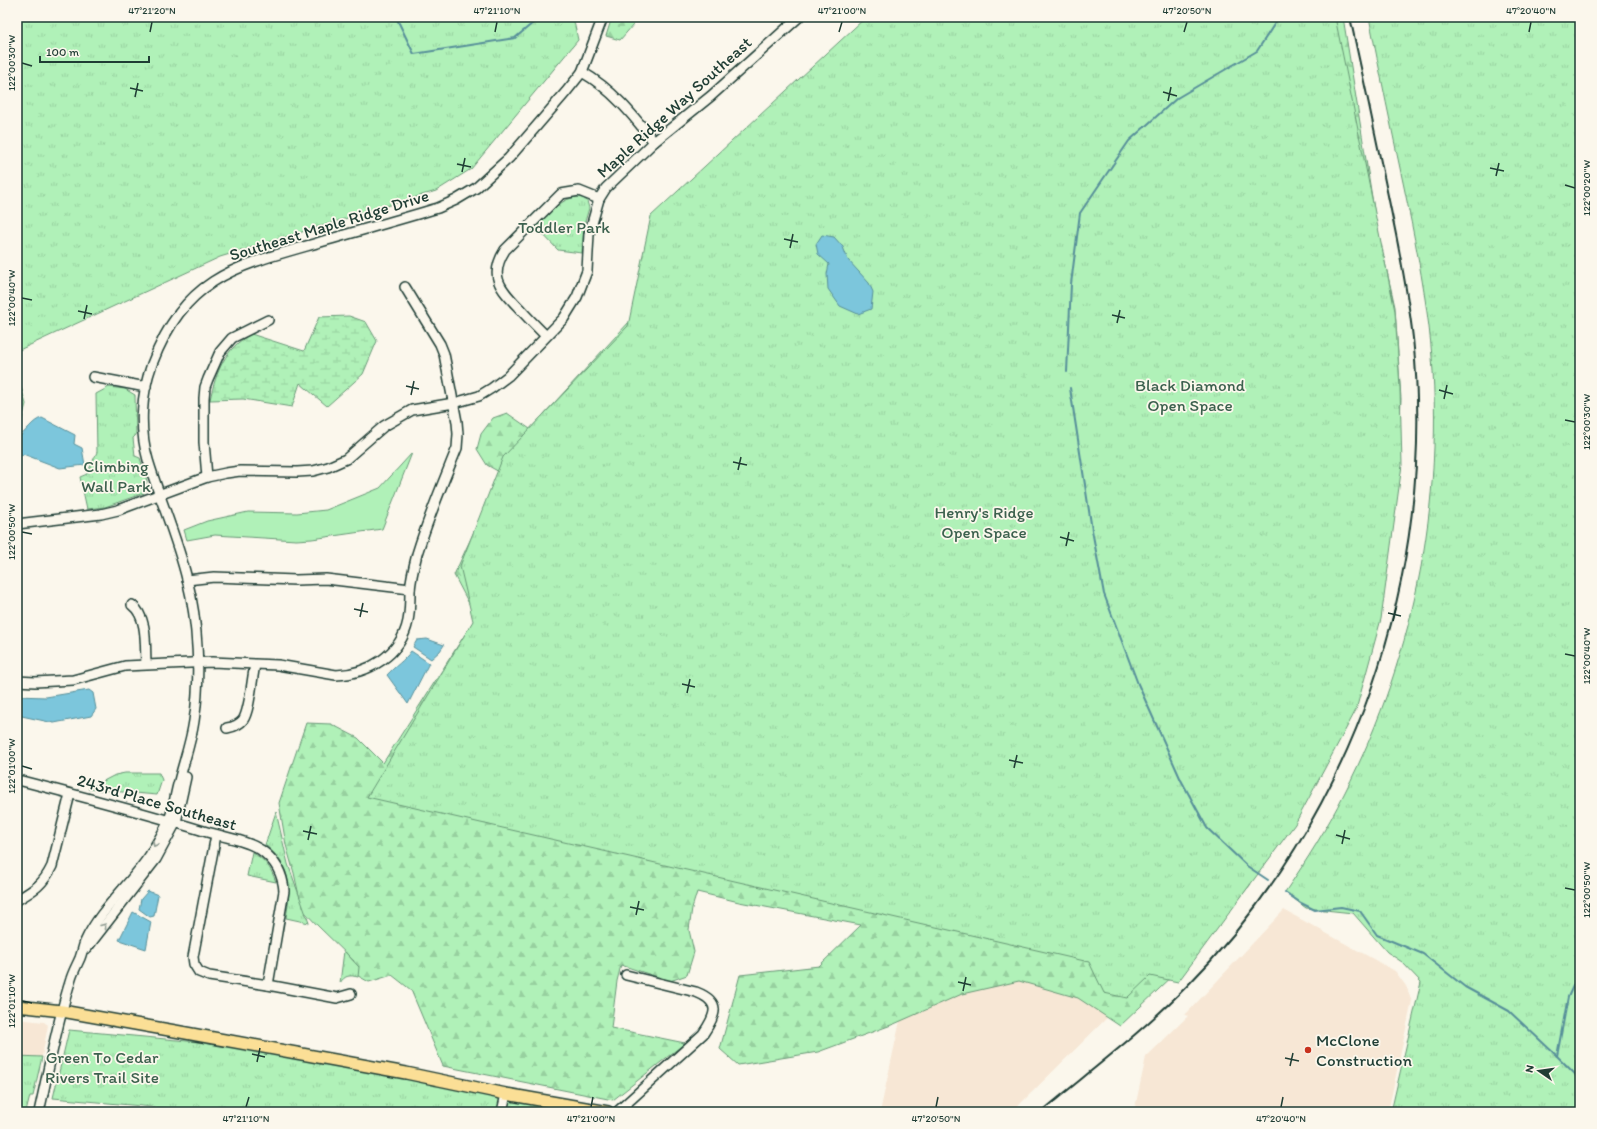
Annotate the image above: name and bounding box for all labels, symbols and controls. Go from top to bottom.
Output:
text: 47°21'20"N [128,4,176,17]
text: 47°21'10"N [474,4,521,17]
text: 47°21'00"N [818,4,866,17]
text: 47°20'50"N [1162,4,1212,17]
text: 47°20'40"N [1506,4,1556,17]
street label: Maple Ridge Way Southeast [592,32,756,182]
text: 122°00'30"W [5,35,18,91]
scale bar [40,38,149,64]
text: 100 m [46,45,79,59]
text: 122°00'20"W [1580,160,1593,216]
street label: Southeast Maple Ridge Drive [227,185,431,265]
park label: Toddler Park [518,217,610,237]
text: 122°00'40"W [5,269,18,326]
park label: Black Diamond Open Space [1135,375,1246,415]
text: 122°00'30"W [1580,394,1593,450]
park label: Climbing Wall Park [81,456,151,496]
park label: Henry's Ridge Open Space [934,502,1034,542]
text: 122°00'50"W [5,504,18,560]
text: 122°00'40"W [1580,627,1593,684]
text: 122°01'00"W [5,738,18,794]
street label: 243rd Place Southeast [75,770,240,835]
one-way arrow [153,840,160,848]
text: 122°00'50"W [1580,862,1593,918]
one-way arrow [99,924,106,931]
text: 122°01'10"W [5,974,18,1028]
place label: McClone Construction [1316,1030,1412,1070]
marker: McClone Construction [1303,1045,1313,1055]
park label: Green To Cedar Rivers Trail Site [45,1047,159,1087]
north arrow [1519,1051,1559,1091]
text: N [1523,1064,1537,1074]
text: 47°21'10"N [223,1112,270,1125]
text: 47°21'00"N [567,1112,615,1125]
text: 47°20'50"N [911,1112,961,1125]
text: 47°20'40"N [1256,1112,1306,1125]

